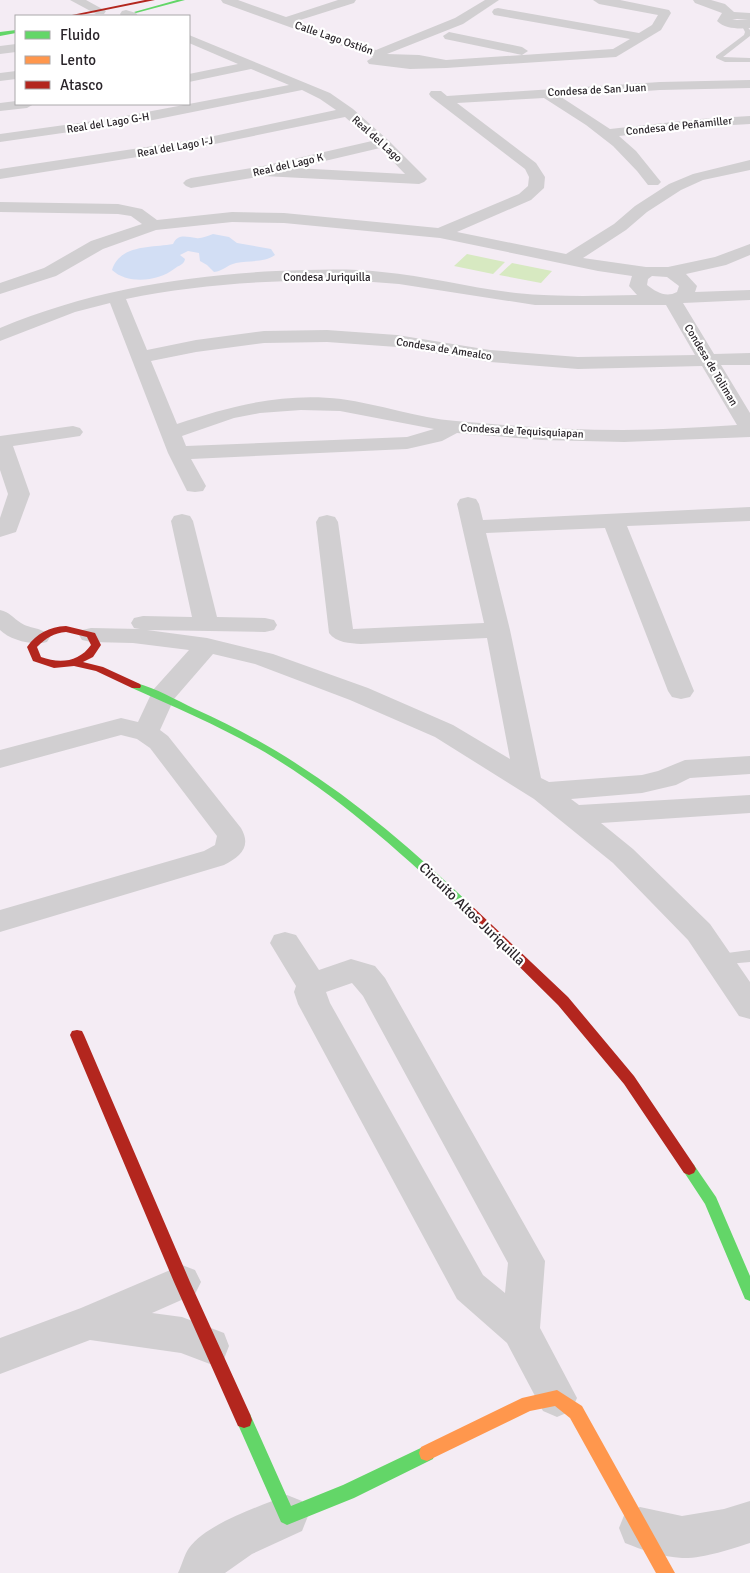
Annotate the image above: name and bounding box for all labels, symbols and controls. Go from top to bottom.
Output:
legend [15,15,190,105]
street label: Calle Lago Ostión [293,18,375,58]
text: Fluido [60,26,100,44]
text: Lento [60,51,96,69]
text: Atasco [60,76,103,94]
street label: Condesa de San Juan [547,81,647,99]
street label: Real del Lago G-H [66,110,150,136]
street label: Real del Lago [349,113,405,165]
street label: Condesa de Peñamiller [625,114,733,138]
street label: Real del Lago I-J [136,134,214,160]
street label: Real del Lago K [252,150,325,179]
street label: Condesa Juriquilla [283,271,371,284]
street label: Condesa de Toliman [682,322,740,408]
street label: Condesa de Amealco [395,335,493,363]
street label: Condesa de Tequisquiapan [460,421,584,441]
street label: Circuito Altos Juriquilla [415,859,529,969]

